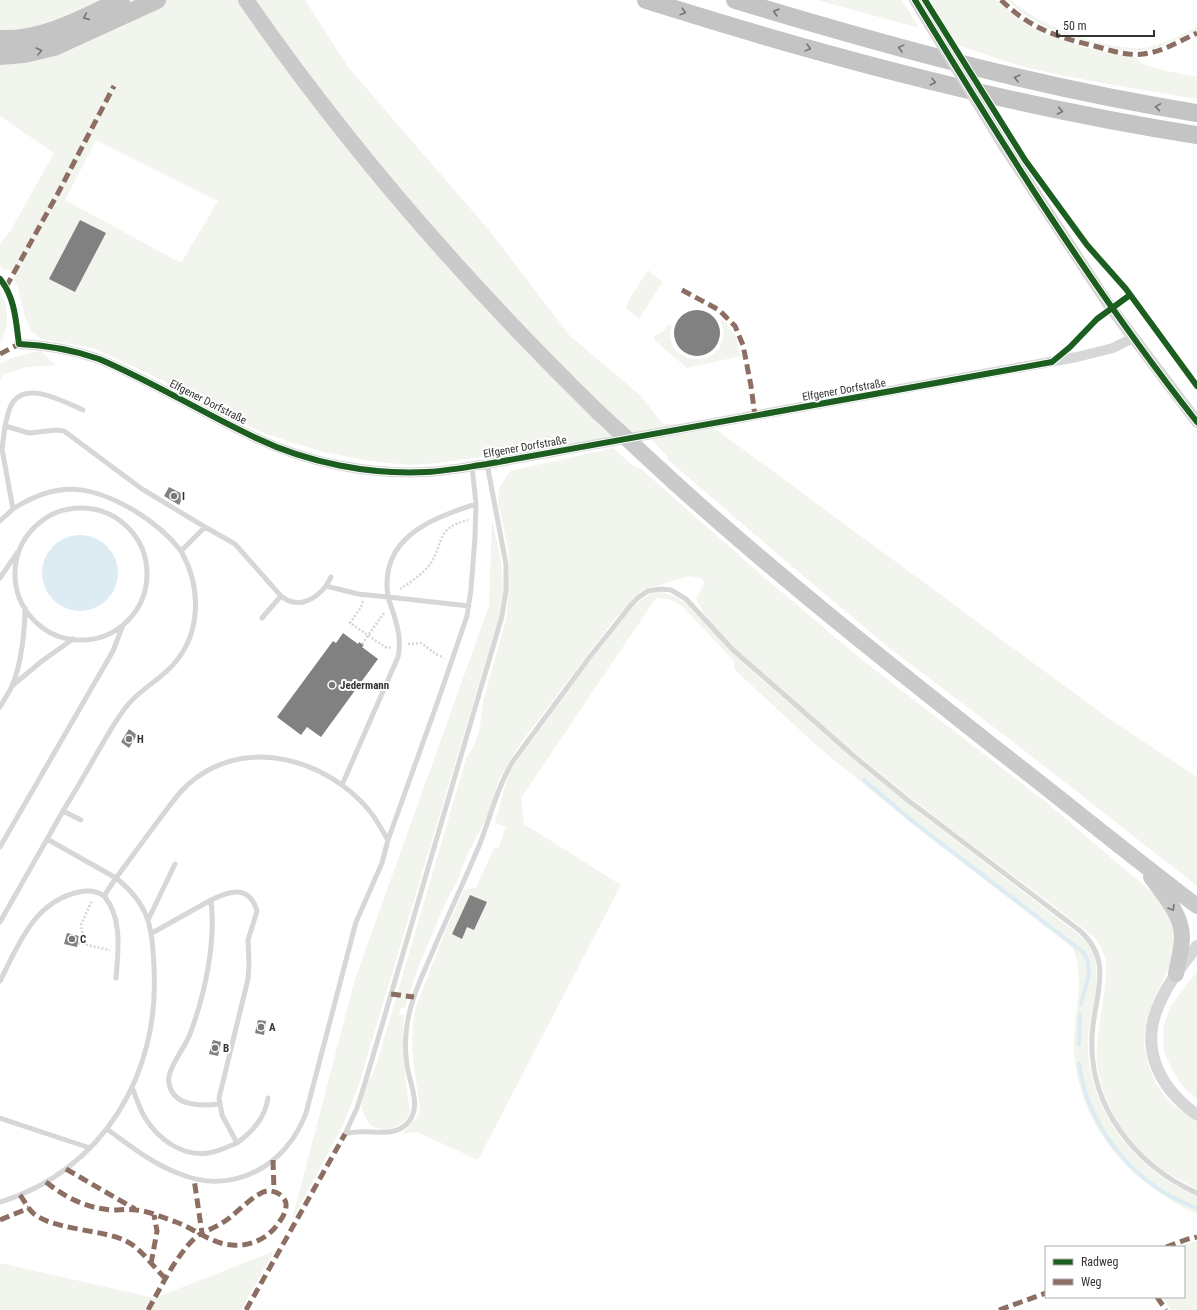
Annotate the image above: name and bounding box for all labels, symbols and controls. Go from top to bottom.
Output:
one-way arrow [679,7,686,16]
one-way arrow [773,8,780,17]
one-way arrow [82,12,90,20]
scale bar [1057,12,1154,38]
text: 50 m [1063,19,1087,33]
one-way arrow [804,43,811,52]
one-way arrow [898,44,905,53]
one-way arrow [35,47,42,56]
one-way arrow [1014,74,1021,82]
one-way arrow [930,77,937,86]
one-way arrow [1155,103,1162,112]
one-way arrow [1057,106,1063,114]
street label: Elfgener Dorfstraße [801,376,887,404]
street label: Elfgener Dorfstraße [167,377,249,427]
street label: Elfgener Dorfstraße [482,433,568,461]
place label: I [182,490,185,503]
marker: I [169,491,179,501]
place label: Jedermann [340,679,389,692]
marker: Jedermann [327,680,337,690]
place label: H [137,733,144,746]
marker: H [124,734,134,744]
one-way arrow [1167,904,1174,911]
place label: C [80,933,86,946]
marker: C [67,934,77,944]
place label: A [269,1021,276,1034]
marker: A [256,1022,266,1032]
place label: B [223,1042,229,1055]
marker: B [210,1043,220,1053]
legend [1045,1246,1185,1298]
text: Radweg [1081,1255,1118,1269]
text: Weg [1081,1275,1102,1289]

